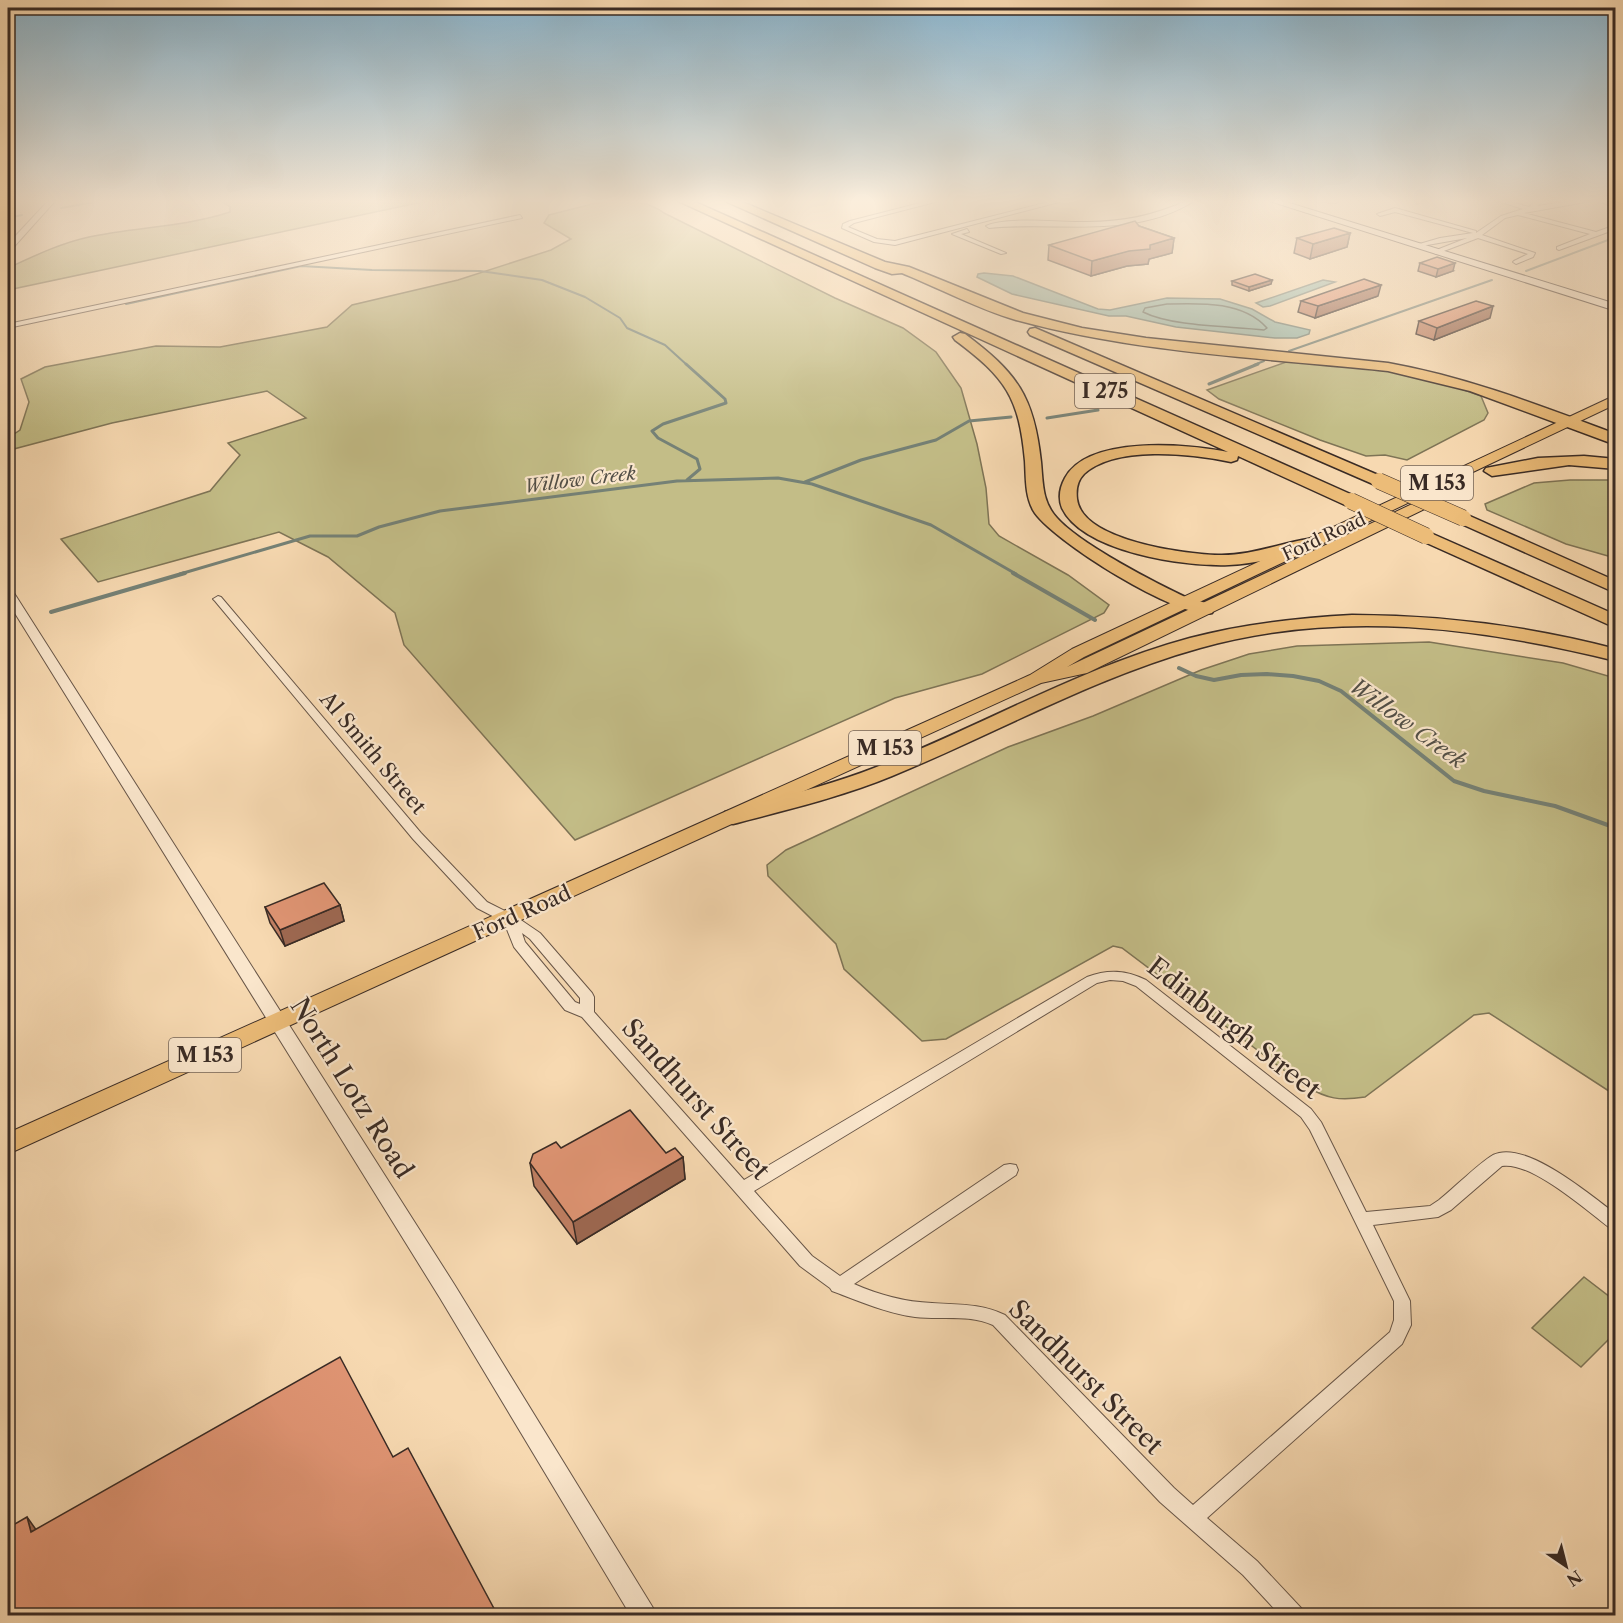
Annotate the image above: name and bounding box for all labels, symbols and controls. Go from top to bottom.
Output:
road number: I 275 [1075,374,1135,408]
water label: Willow Creek [523,462,638,498]
road number: M 153 [1401,466,1473,500]
street label: Ford Road [1279,508,1369,566]
water label: Willow Creek [1344,672,1472,775]
street label: Al Smith Street [314,686,432,819]
road number: M 153 [849,731,921,765]
street label: Ford Road [469,880,575,945]
street label: Edinburgh Street [1141,950,1328,1106]
street label: North Lotz Road [284,992,420,1184]
street label: Sandhurst Street [615,1012,777,1187]
road number: M 153 [169,1038,241,1072]
street label: Sandhurst Street [1002,1293,1171,1462]
north arrow [1536,1536,1596,1596]
text: N [1563,1566,1586,1591]

